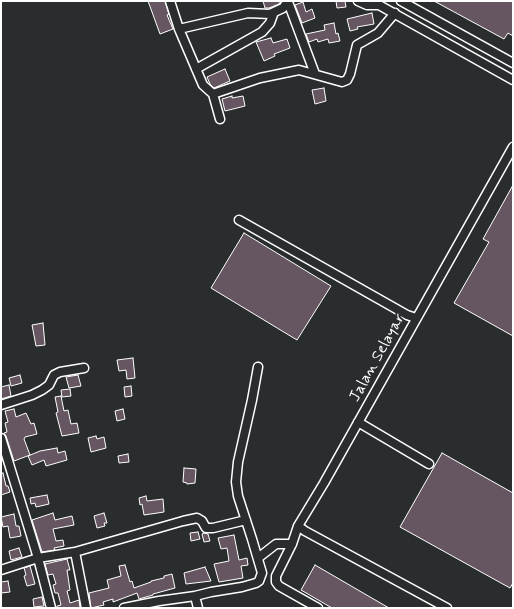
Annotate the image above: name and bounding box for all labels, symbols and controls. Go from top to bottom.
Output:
street label: Jalan Selayar [346,310,410,406]

